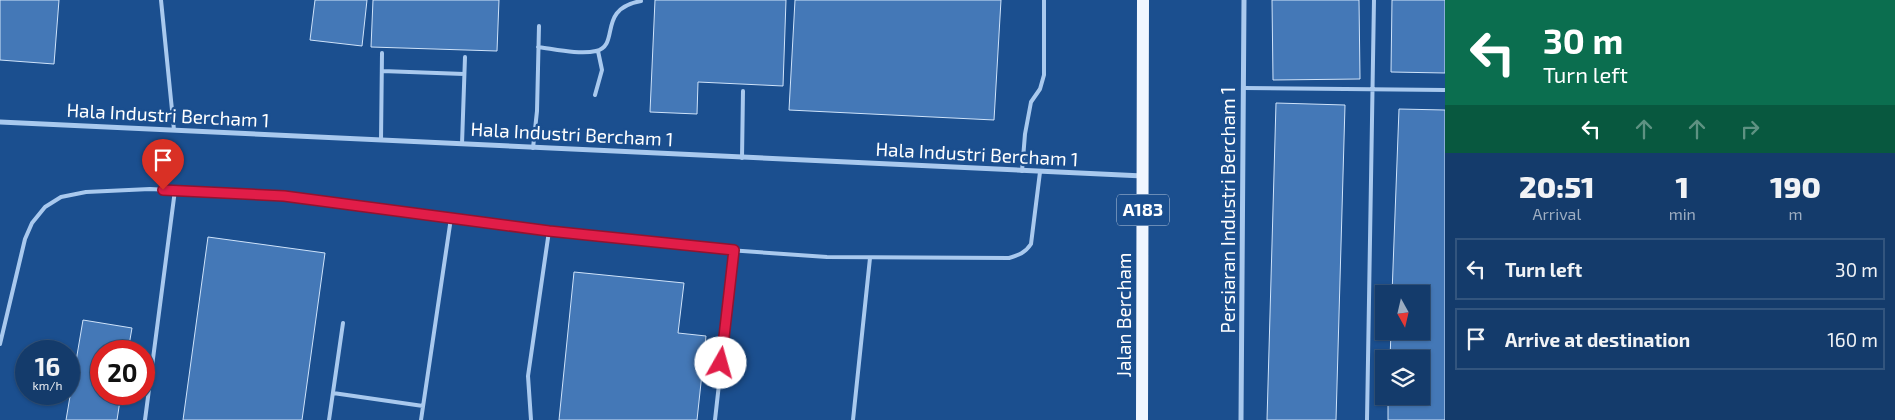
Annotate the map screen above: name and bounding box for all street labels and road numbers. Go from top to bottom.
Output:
street label: Persiaran Industri Bercham 1 [1216,87,1239,333]
street label: Hala Industri Bercham 1 [66,98,270,131]
street label: Hala Industri Bercham 1 [470,117,674,150]
street label: Hala Industri Bercham 1 [875,137,1079,170]
road number: A183 [1117,194,1169,226]
street label: Jalan Bercham [1112,252,1135,378]

